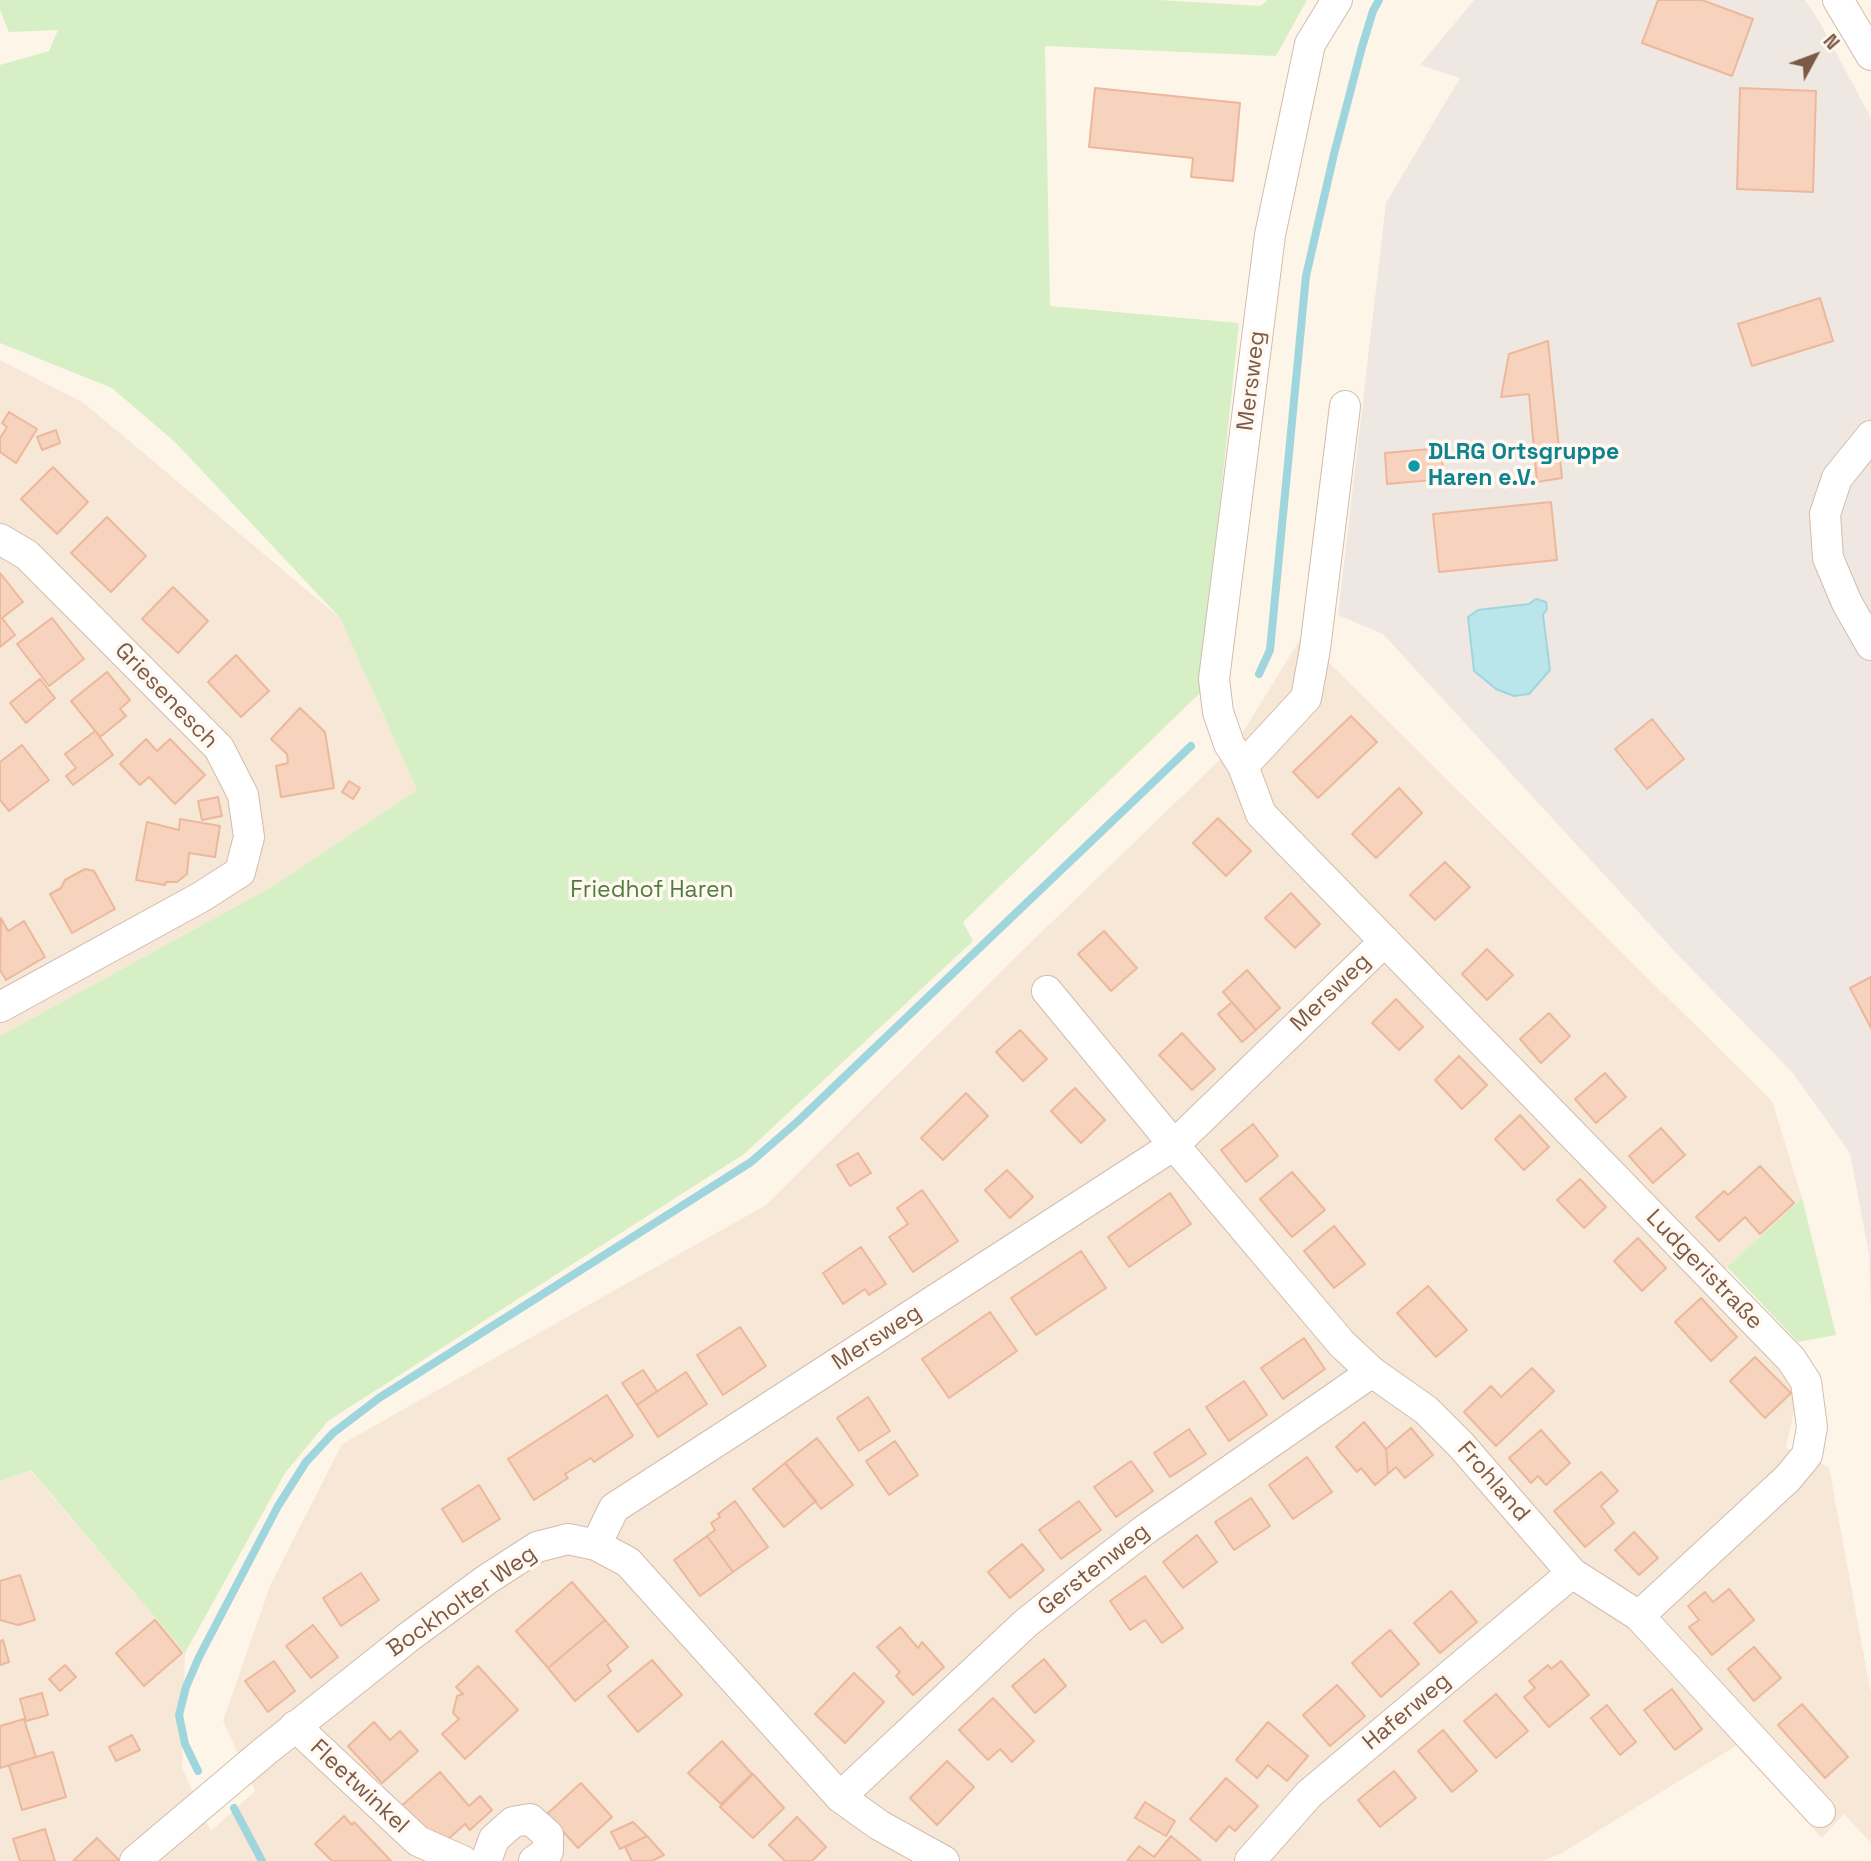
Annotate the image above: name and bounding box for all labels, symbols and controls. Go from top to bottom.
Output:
north arrow [1780,21,1850,91]
text: N [1818,29,1845,55]
street label: Mersweg [1232,329,1272,433]
place label: DLRG Ortsgruppe Haren e.V. [1428,439,1619,493]
marker: DLRG Ortsgruppe Haren e.V. [1406,458,1422,474]
street label: Griesenesch [109,637,223,755]
park label: Friedhof Haren [570,877,734,905]
street label: Mersweg [1285,948,1377,1038]
street label: Ludgeristraße [1640,1204,1768,1336]
street label: Mersweg [827,1299,927,1377]
street label: Frohland [1451,1436,1535,1528]
street label: Gerstenweg [1033,1518,1155,1622]
street label: Bockholter Weg [382,1540,542,1664]
street label: Haferweg [1358,1667,1456,1757]
street label: Fleetwinkel [304,1734,414,1840]

